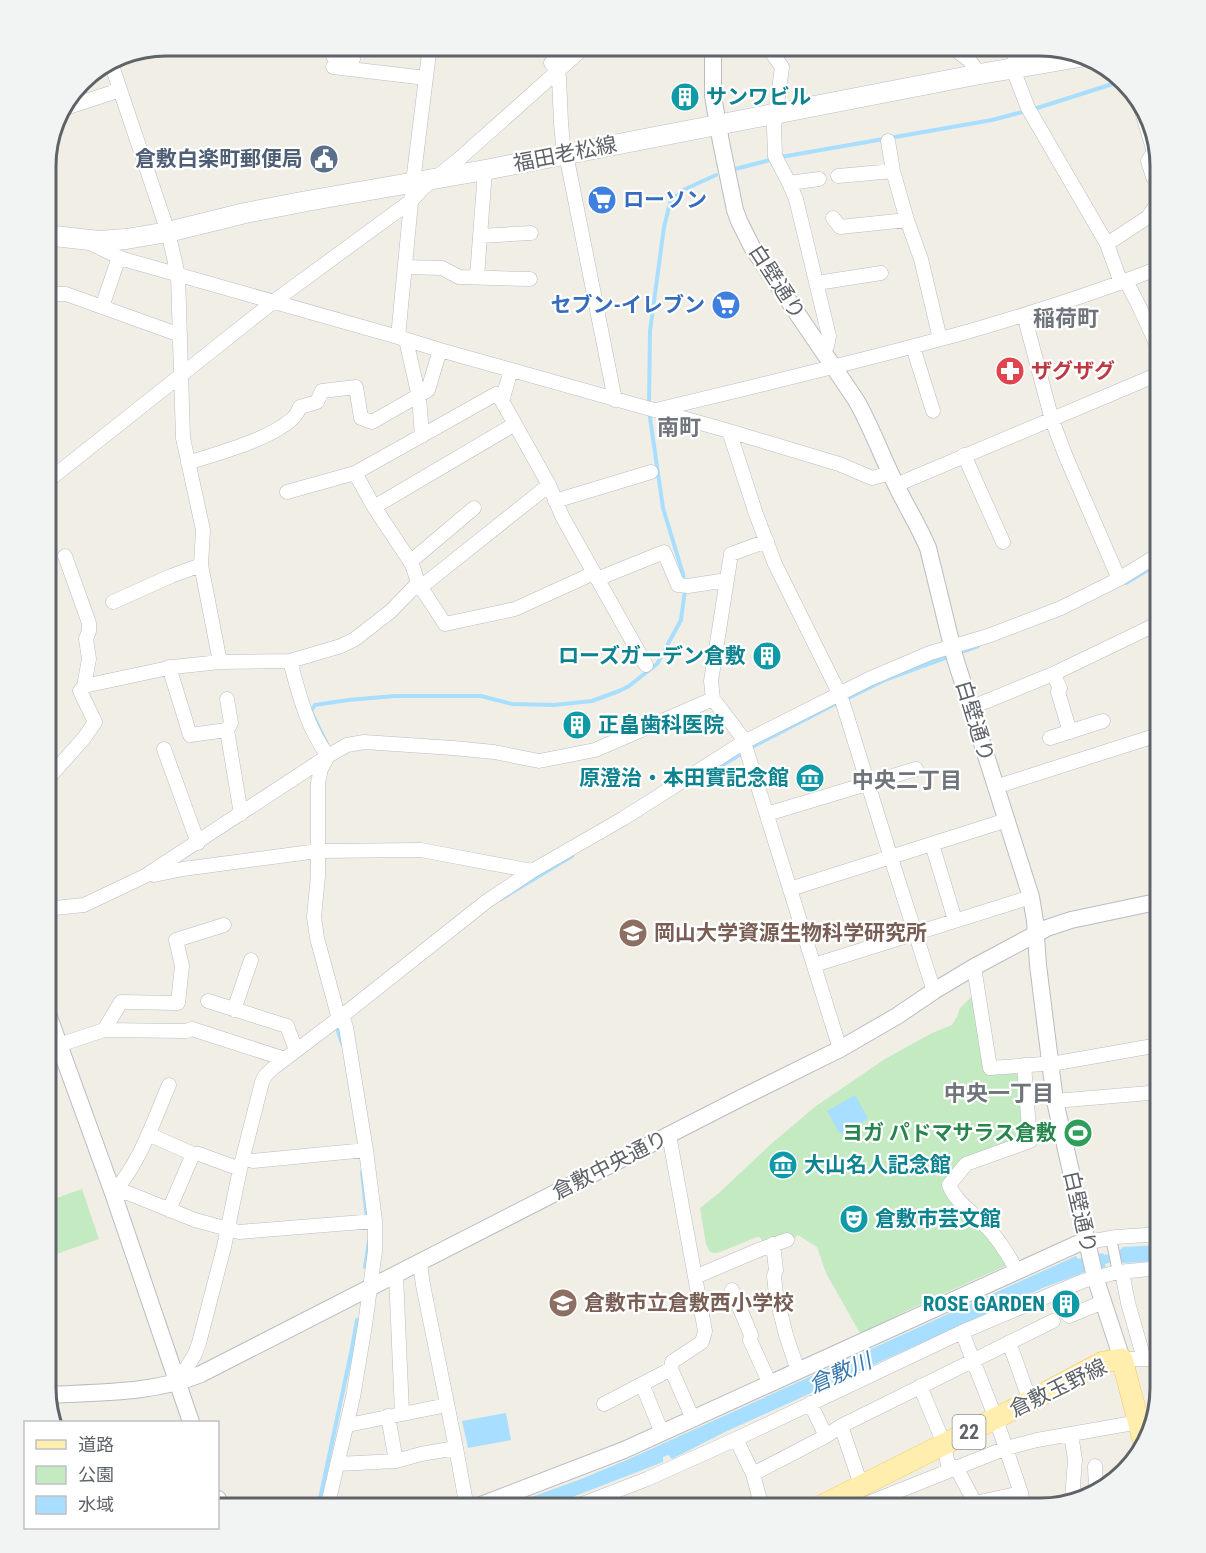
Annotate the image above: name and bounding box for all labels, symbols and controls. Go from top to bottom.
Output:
building icon: サンワビル [669,81,701,113]
place label: サンワビル [706,85,811,109]
street label: 福田老松線 [511,132,619,176]
public building icon: 倉敷白楽町郵便局 [308,143,340,175]
place label: 倉敷白楽町郵便局 [135,147,303,171]
supermarket icon: ローソン [586,184,618,216]
place label: ローソン [623,188,707,212]
street label: 白壁通り [744,240,810,324]
supermarket icon: セブン-イレブン [710,289,742,321]
place label: セブン-イレブン [550,293,705,317]
district label: 稲荷町 [1033,306,1099,331]
pharmacy icon: ザグザグ [994,355,1026,387]
place label: ザグザグ [1031,359,1115,383]
district label: 南町 [657,415,701,440]
building icon: ローズガーデン倉敷 [751,640,783,672]
place label: ローズガーデン倉敷 [558,644,746,668]
street label: 白壁通り [951,677,999,765]
building icon: 正畠歯科医院 [561,709,593,741]
place label: 正畠歯科医院 [598,713,724,737]
museum icon: 原澄治・本田實記念館 [794,762,826,794]
place label: 原澄治・本田實記念館 [579,766,789,790]
district label: 中央二丁目 [852,768,962,793]
school or university icon: 岡山大学資源生物科学研究所 [617,917,649,949]
place label: 岡山大学資源生物科学研究所 [654,921,927,945]
district label: 中央一丁目 [944,1081,1054,1106]
sports icon: ヨガ パドマサラス倉敷 [1062,1117,1094,1149]
place label: ヨガ パドマサラス倉敷 [842,1121,1057,1145]
street label: 倉敷中央通り [548,1126,672,1204]
museum icon: 大山名人記念館 [767,1149,799,1181]
place label: 大山名人記念館 [804,1153,951,1177]
street label: 白壁通り [1059,1168,1101,1256]
theatre icon: 倉敷市芸文館 [838,1203,870,1235]
place label: 倉敷市芸文館 [875,1207,1001,1231]
school or university icon: 倉敷市立倉敷西小学校 [547,1287,579,1319]
building icon: ROSE GARDEN [1050,1288,1082,1320]
place label: 倉敷市立倉敷西小学校 [584,1291,794,1315]
place label: ROSE GARDEN [923,1292,1045,1316]
water label: 倉敷川 [805,1347,877,1398]
street label: 倉敷玉野線 [1006,1354,1110,1422]
road number: 22 [952,1415,986,1449]
legend [24,1421,219,1529]
text: 道路 [78,1434,114,1455]
text: 公園 [78,1464,114,1485]
text: 水域 [78,1494,114,1515]

